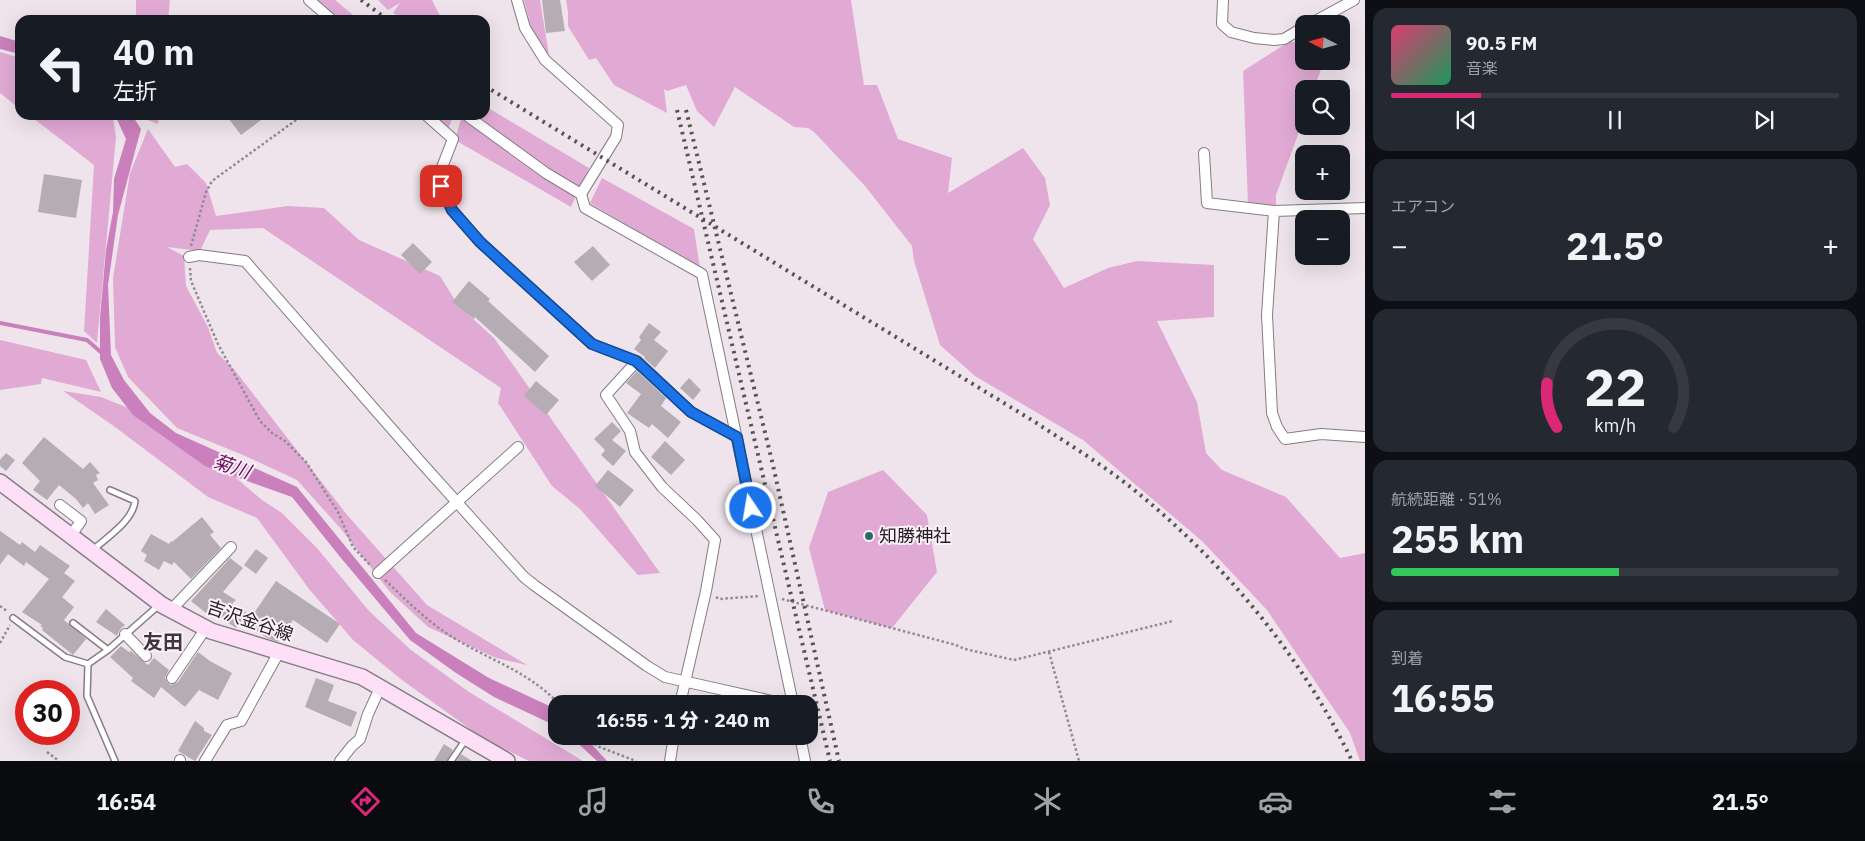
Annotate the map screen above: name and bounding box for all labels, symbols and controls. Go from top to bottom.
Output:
north arrow [1295,15,1350,70]
map controls [1295,15,1350,265]
text: 40 m [113,29,195,75]
text: 90.5 FM [1466,31,1537,55]
icon: left [30,35,95,100]
text: 音楽 [1466,58,1498,78]
text: 左折 [113,76,157,105]
button: search [1295,80,1350,135]
icon: previous [1452,106,1480,134]
icon: pause [1601,106,1629,134]
icon: next [1750,106,1778,134]
button: + [1295,145,1350,200]
pin [420,165,462,207]
icon: arrive [427,172,455,200]
text: エアコン [1391,196,1455,216]
button: − [1295,210,1350,265]
text: 21.5° [1566,221,1664,270]
text: − [1391,227,1408,264]
text: + [1822,227,1839,264]
text: 22 [1584,353,1646,420]
text: km/h [1594,414,1636,437]
water label: 菊川 [210,448,256,484]
position arrow [724,481,776,533]
text: 航続距離 · 51% [1391,489,1502,509]
text: 255 km [1391,514,1524,563]
place label: 知勝神社 [879,524,951,547]
marker: 知勝神社 [863,530,875,542]
street label: 吉沢金谷線 [204,595,296,646]
district label: 友田 [143,628,183,655]
text: 到着 [1391,648,1423,668]
text: 16:55 [1391,673,1495,722]
speed limit sign: 30 [15,680,80,745]
text: 16:55 · 1 分 · 240 m [596,708,770,732]
icon: directions [348,784,383,819]
icon: music [576,784,611,819]
icon: phone [803,784,838,819]
icon: climate [1030,784,1065,819]
icon: car [1258,784,1293,819]
icon: filters [1485,784,1520,819]
text: 16:54 [96,787,156,816]
text: 21.5° [1712,787,1769,816]

